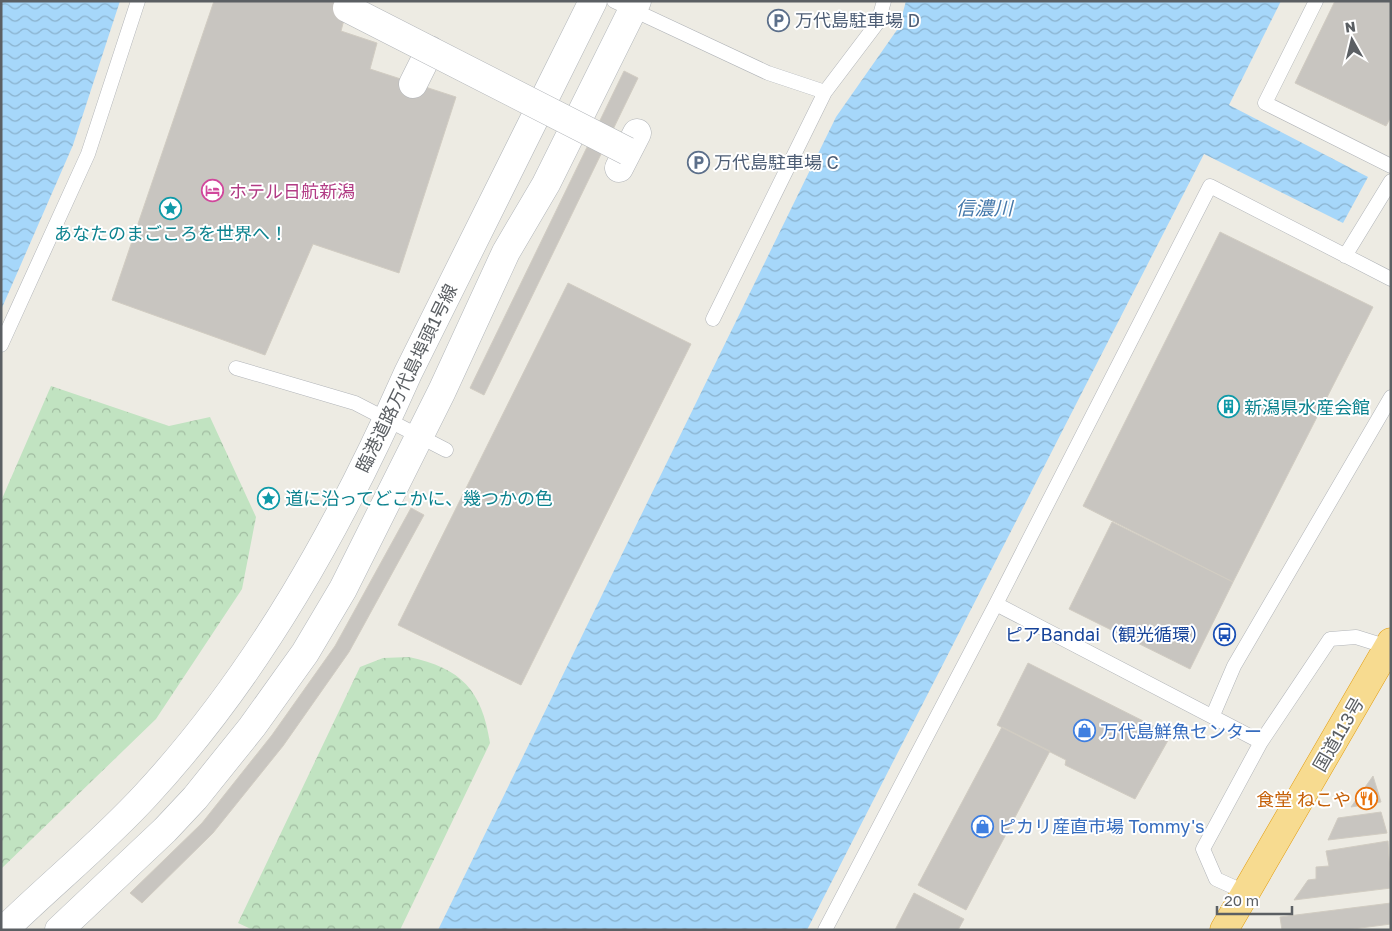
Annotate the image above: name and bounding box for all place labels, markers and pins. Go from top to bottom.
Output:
parking icon: 万代島駐車場 D [767,8,791,32]
place label: 万代島駐車場 D [795,9,920,31]
parking icon: 万代島駐車場 C [686,150,710,174]
place label: 万代島駐車場 C [714,151,839,173]
hotel icon: ホテル日航新潟 [201,179,225,203]
place label: ホテル日航新潟 [229,180,355,202]
place icon: あなたのまごころを世界へ！ [159,196,183,220]
place label: あなたのまごころを世界へ！ [54,222,288,244]
building icon: 新潟県水産会館 [1216,395,1240,419]
place label: 新潟県水産会館 [1244,396,1370,418]
place icon: 道に沿ってどこかに、幾つかの色 [257,486,281,510]
place label: 道に沿ってどこかに、幾つかの色 [285,487,553,509]
bus stop icon: ピアBandai（観光循環） [1212,622,1236,646]
place label: ピアBandai（観光循環） [1005,623,1208,645]
shop icon: 万代島鮮魚センター [1072,719,1096,743]
place label: 万代島鮮魚センター [1100,720,1262,742]
restaurant icon: 食堂 ねこや [1355,787,1379,811]
place label: 食堂 ねこや [1257,788,1351,810]
shop icon: ピカリ産直市場 Tommy's [970,814,994,838]
place label: ピカリ産直市場 Tommy's [998,815,1205,837]

